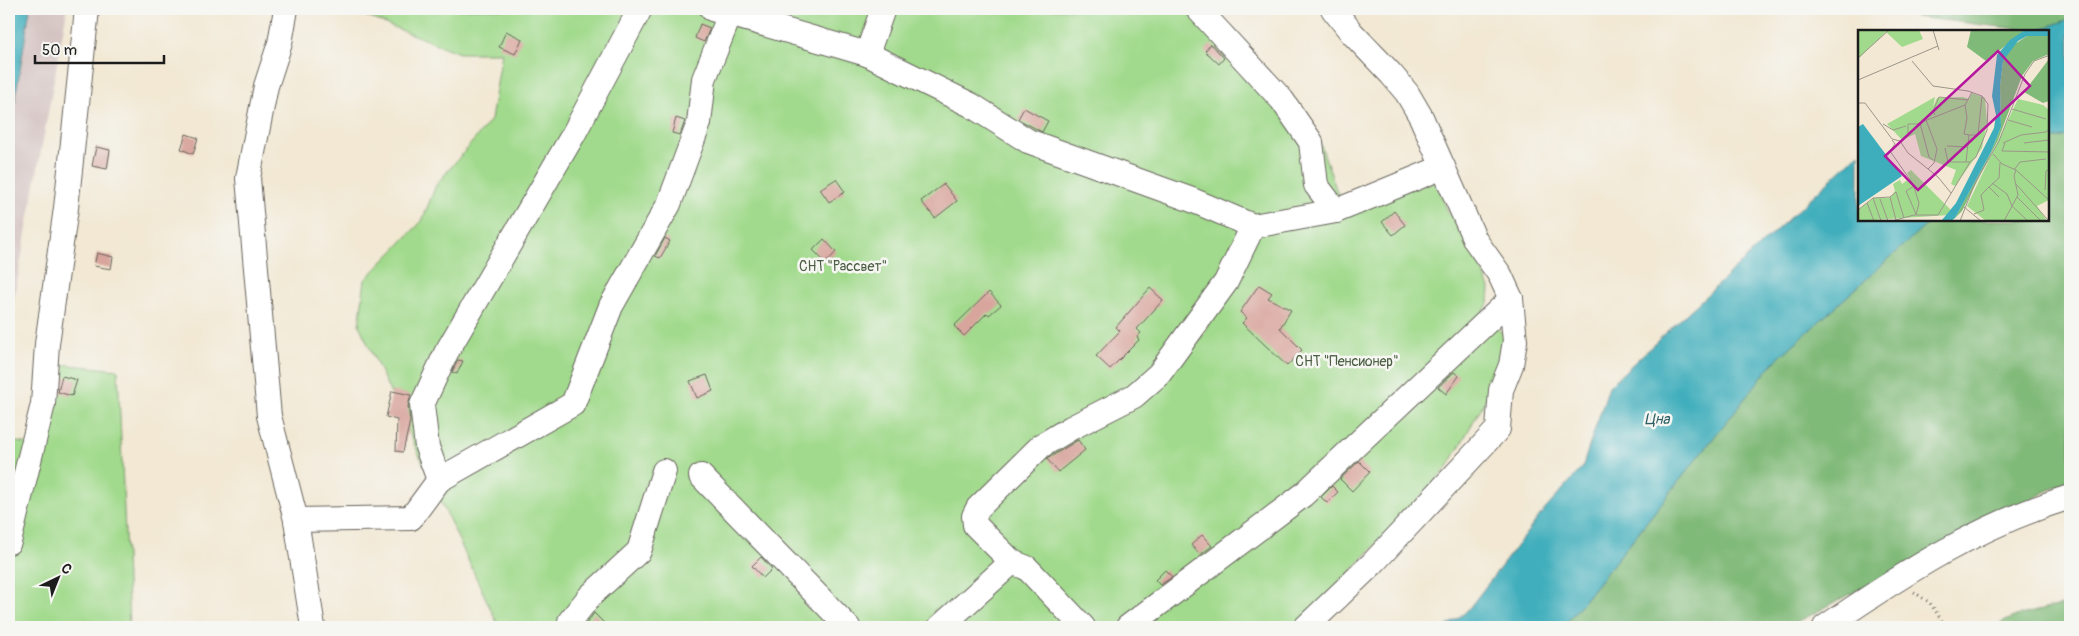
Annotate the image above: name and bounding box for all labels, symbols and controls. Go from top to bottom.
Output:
inset map [1858,30,2049,221]
scale bar [35,32,164,64]
text: 50 m [42,41,77,60]
park label: СНТ "Рассвет" [799,258,887,275]
park label: СНТ "Пенсионер" [1295,353,1399,370]
water label: Цна [1644,410,1671,429]
north arrow [32,554,82,604]
text: С [58,560,76,578]

